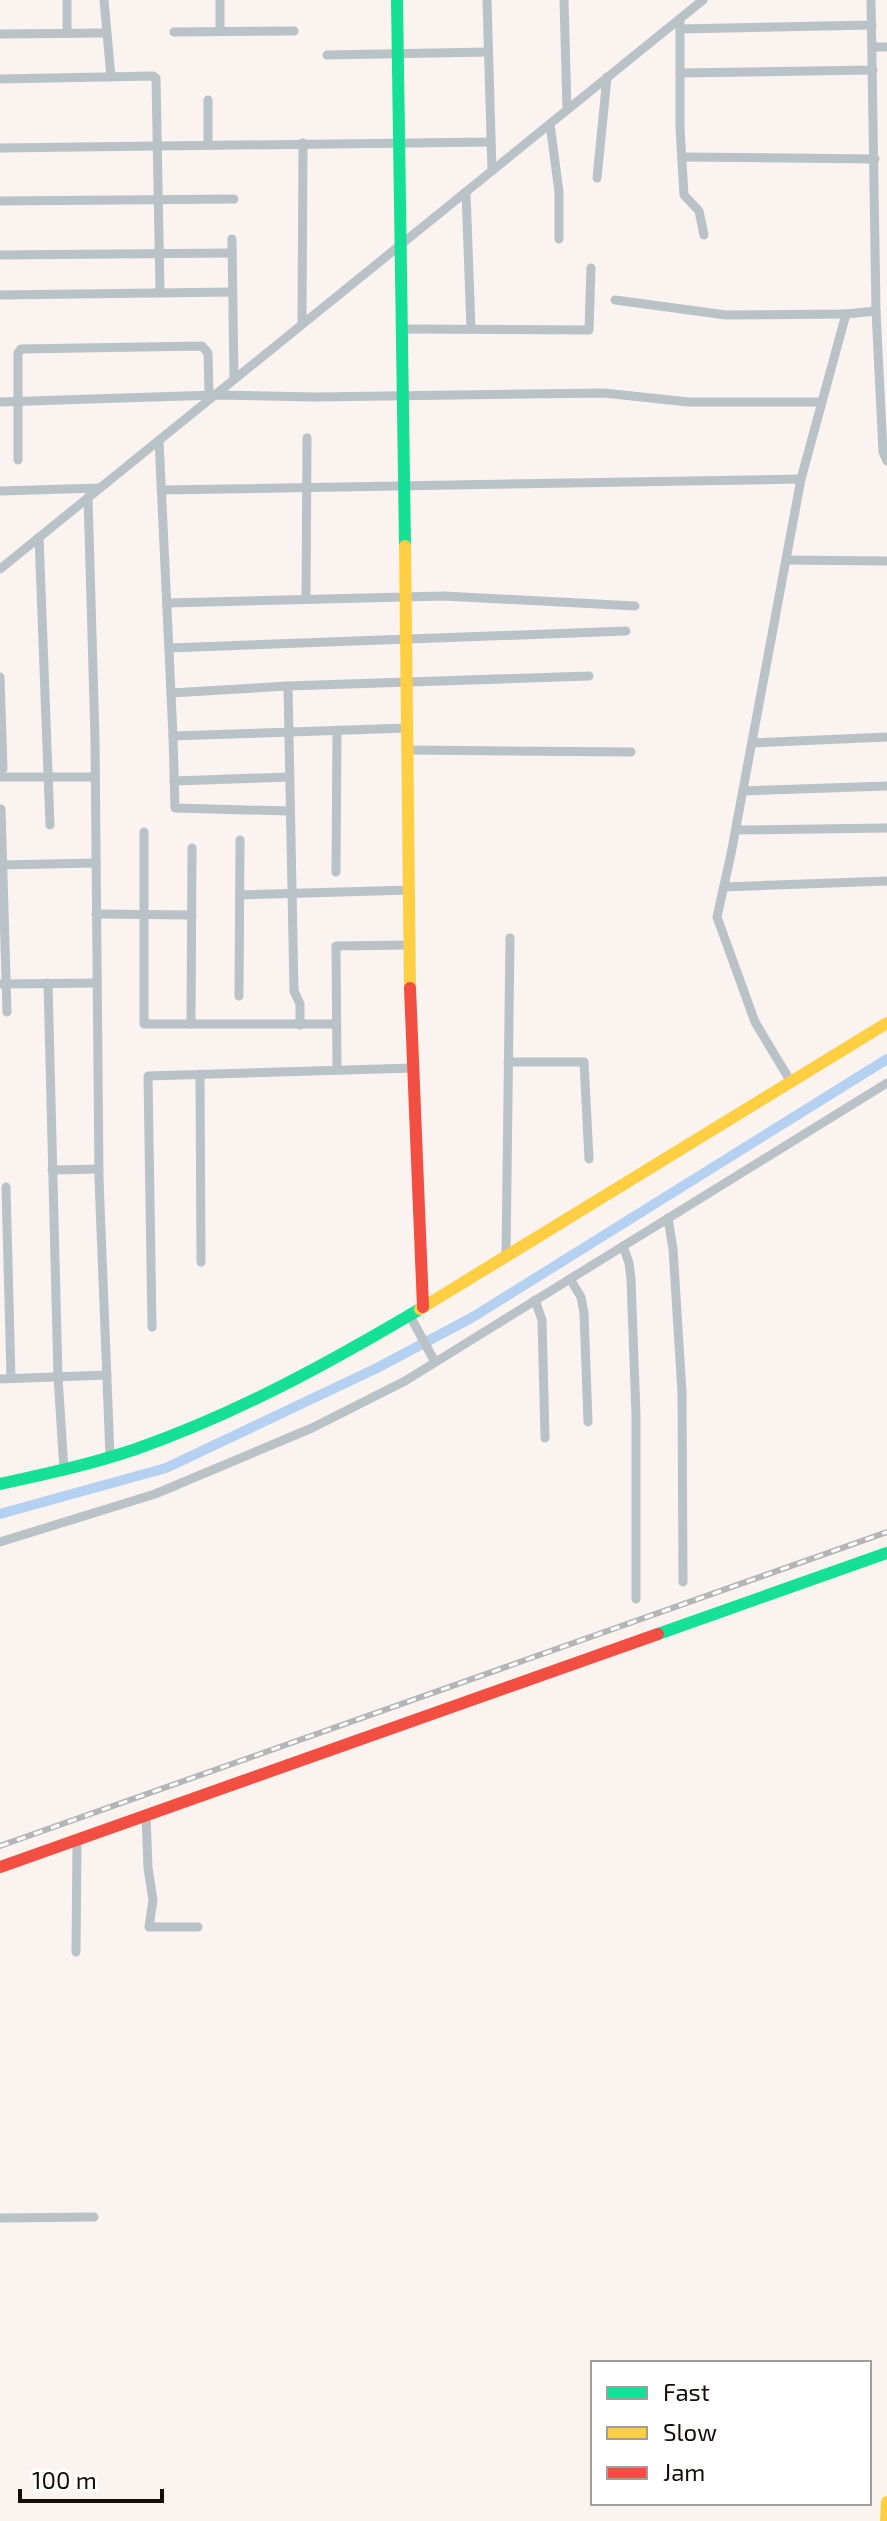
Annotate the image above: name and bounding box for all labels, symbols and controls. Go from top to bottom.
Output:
legend [591,2361,871,2505]
text: Fast [663,2377,710,2406]
text: Slow [663,2417,717,2446]
scale bar [20,2453,162,2503]
text: Jam [663,2457,705,2486]
text: 100 m [32,2465,97,2494]

